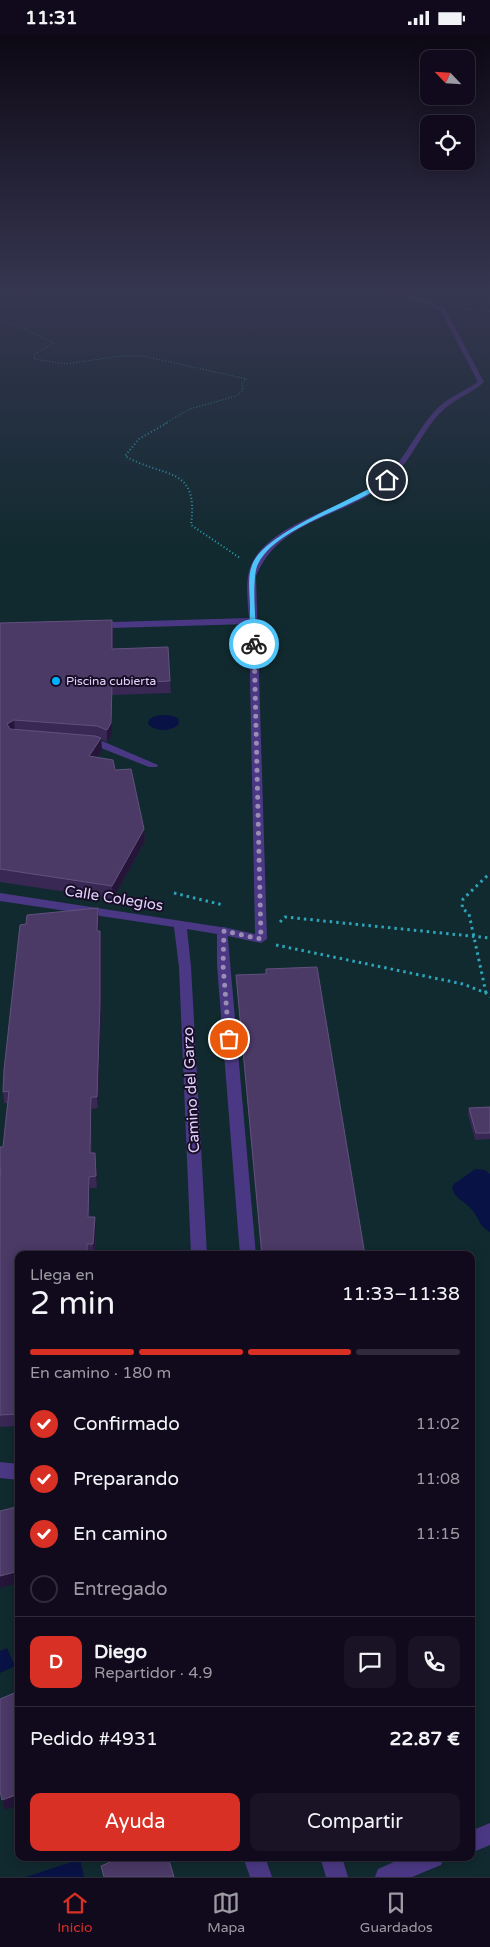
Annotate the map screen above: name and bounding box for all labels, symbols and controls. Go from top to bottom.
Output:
text: 11:31 [25,7,78,29]
north arrow [420,50,475,105]
map controls [420,50,475,170]
button: locate [420,115,475,170]
pin [366,459,408,501]
icon: home [373,466,401,494]
courier [229,619,279,669]
icon: bike [240,630,268,658]
place label: Piscina cubierta [66,674,156,688]
marker: Piscina cubierta [50,675,62,687]
street label: Calle Colegios [63,881,165,915]
pin [208,1018,250,1060]
icon: bag [215,1025,243,1053]
street label: Camino del Garzo [179,1026,203,1154]
text: Llega en [30,1265,94,1285]
text: 11:33–11:38 [342,1283,460,1305]
text: 2 min [30,1285,115,1323]
text: En camino · 180 m [30,1363,171,1383]
icon: check [30,1410,58,1438]
text: Confirmado [73,1413,180,1435]
text: 11:02 [416,1414,460,1434]
icon: check [30,1465,58,1493]
text: Preparando [73,1468,179,1490]
text: 11:08 [416,1469,460,1489]
icon: check [30,1520,58,1548]
text: En camino [73,1523,168,1545]
text: 11:15 [416,1524,460,1544]
text: Entregado [73,1578,168,1600]
button: chat [344,1636,396,1688]
button: phone [408,1636,460,1688]
text: Diego [94,1641,147,1663]
text: D [49,1651,63,1673]
text: Repartidor · 4.9 [94,1663,212,1683]
text: Pedido #4931 [30,1728,158,1750]
text: 22.87 € [390,1728,460,1750]
button: Ayuda [30,1793,240,1851]
button: Compartir [250,1793,460,1851]
tab: Inicio [57,1889,93,1936]
tab: Mapa [207,1889,245,1936]
tab: Guardados [360,1889,433,1936]

